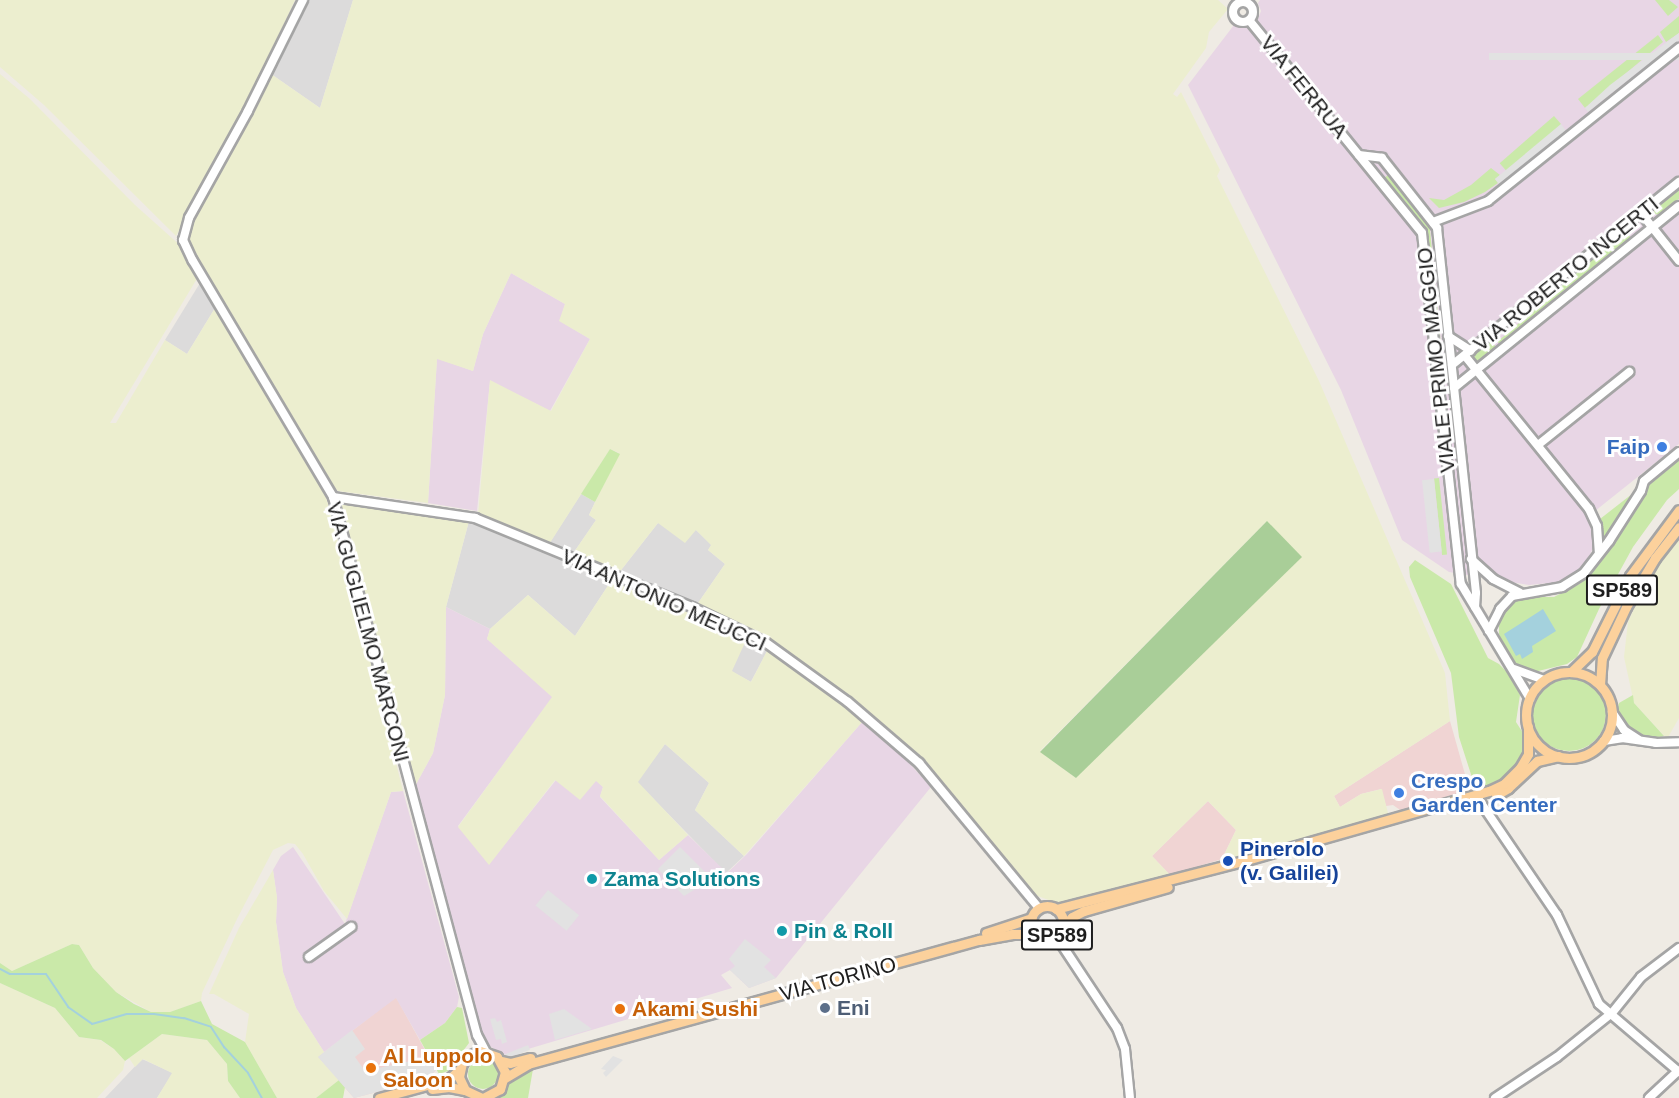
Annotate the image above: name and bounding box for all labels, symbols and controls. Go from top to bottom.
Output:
street label: VIA FERRUA [1255,30,1353,144]
street label: VIA ROBERTO INCERTI [1468,191,1664,357]
street label: VIALE PRIMO MAGGIO [1412,246,1460,474]
place label: Faip [1607,434,1650,460]
marker: Faip [1655,440,1669,454]
street label: VIA GUGLIELMO MARCONI [321,499,415,765]
street label: VIA ANTONIO MEUCCI [557,543,771,657]
road number: SP589 [1584,573,1660,607]
place label: Crespo Garden Center [1411,768,1557,818]
marker: Crespo Garden Center [1392,786,1406,800]
place label: Pinerolo (v. Galilei) [1240,836,1339,886]
marker: Pinerolo (v. Galilei) [1221,854,1235,868]
place label: Zama Solutions [604,866,760,892]
marker: Zama Solutions [585,872,599,886]
place label: Pin & Roll [794,918,893,944]
road number: SP589 [1020,918,1094,952]
marker: Pin & Roll [775,924,789,938]
street label: VIA TORINO [776,951,900,1007]
place label: Eni [837,995,870,1021]
place label: Akami Sushi [632,996,758,1022]
marker: Eni [818,1001,832,1015]
marker: Akami Sushi [613,1002,627,1016]
place label: Al Luppolo Saloon [383,1043,493,1093]
marker: Al Luppolo Saloon [364,1061,378,1075]

